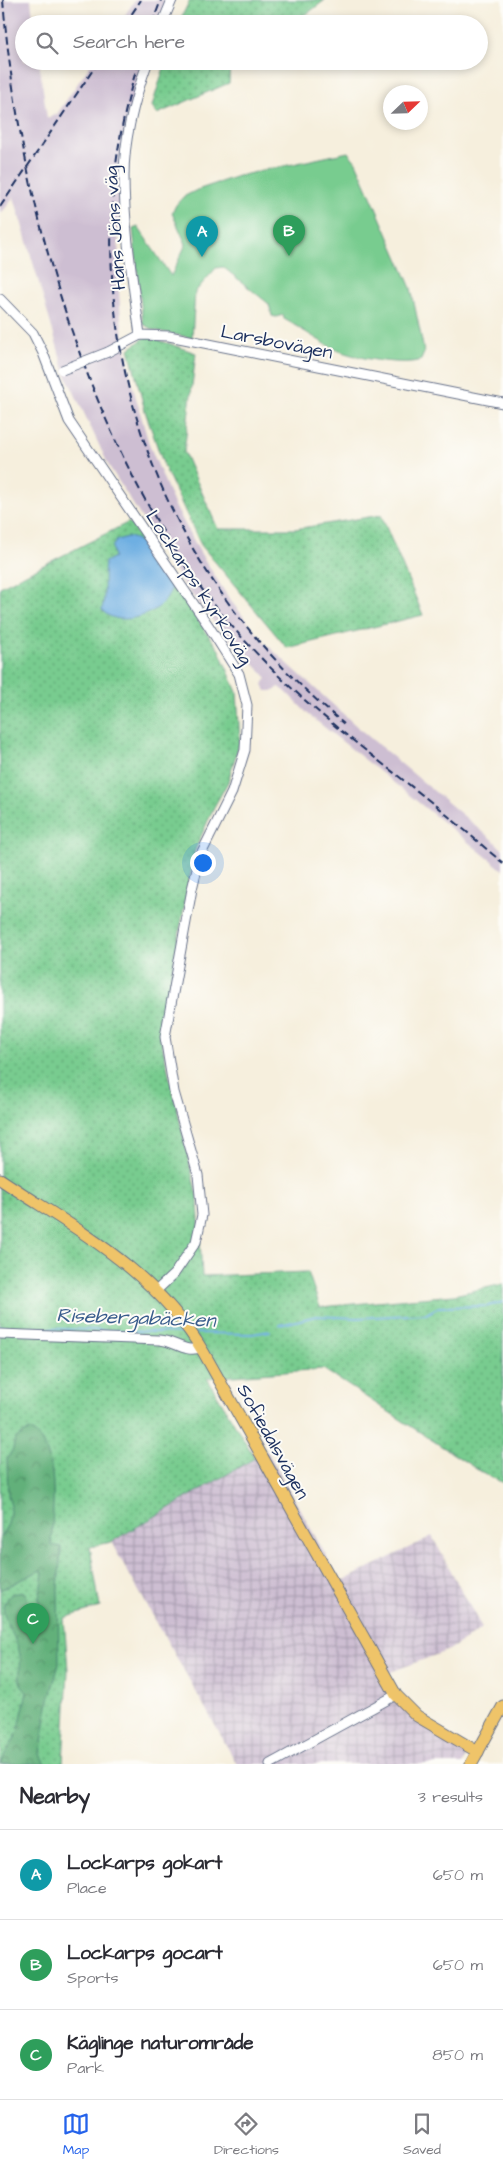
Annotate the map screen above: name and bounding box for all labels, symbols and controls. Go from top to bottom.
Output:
search box [15,15,488,70]
icon: search [33,29,61,57]
text: Search here [73,29,185,56]
north arrow [383,85,428,130]
street label: Hans Jöns väg [98,165,134,291]
pin: B [273,215,305,256]
pin: A [186,216,218,257]
street label: Larsbovägen [218,318,335,368]
street label: Lockarps kyrkoväg [138,505,259,671]
your location [190,850,216,876]
water label: Risebergabäcken [56,1301,218,1336]
street label: Sofiedalsvägen [229,1379,316,1505]
pin: C [17,1603,49,1644]
text: Nearby [20,1782,90,1811]
text: 3 results [418,1786,483,1808]
text: Lockarps gokart [67,1850,222,1877]
text: A [31,1864,41,1886]
text: 650 m [433,1864,483,1886]
text: Place [67,1877,107,1899]
text: Lockarps gocart [67,1940,223,1967]
text: B [30,1954,42,1976]
text: 650 m [433,1954,483,1976]
text: Sports [67,1967,119,1989]
text: Käglinge naturområde [67,2030,254,2057]
text: C [30,2044,42,2066]
text: 850 m [432,2044,483,2066]
text: Park [67,2057,104,2079]
tab: Map [62,2110,90,2160]
tab: Directions [214,2110,279,2160]
tab: Saved [403,2110,441,2160]

